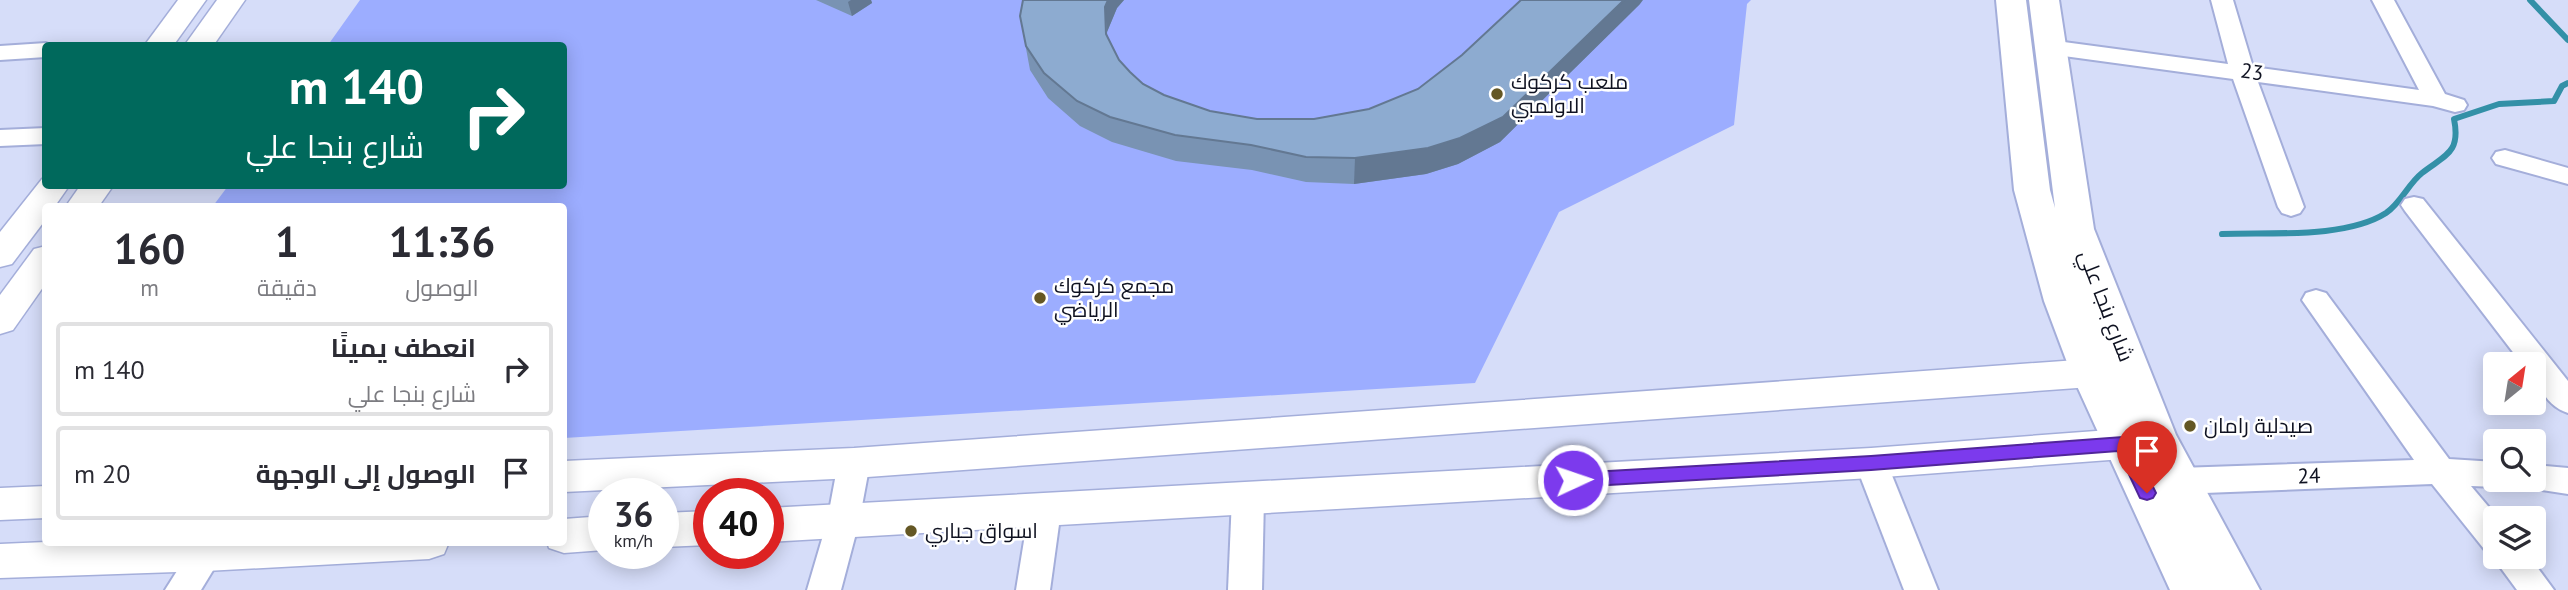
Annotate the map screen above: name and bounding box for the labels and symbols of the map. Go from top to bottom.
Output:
street label: 23 [2239,57,2265,86]
place label: ملعب كركوك الاولمبي [1511,68,1628,122]
marker: ملعب كركوك الاولمبي [1489,86,1505,102]
street label: شارع بنجا علي [2070,246,2140,366]
place label: مجمع كركوك الرياضي [1054,272,1174,325]
marker: مجمع كركوك الرياضي [1032,290,1048,306]
north arrow [2483,352,2546,415]
place label: صيدلية رامان [2204,412,2313,439]
marker: صيدلية رامان [2182,418,2198,434]
pin [2117,421,2177,493]
position arrow [1536,443,1610,517]
street label: 24 [2297,462,2321,489]
speed limit sign: 40 [693,478,784,569]
place label: اسواق جباري [925,517,1038,547]
marker: اسواق جباري [903,523,919,539]

